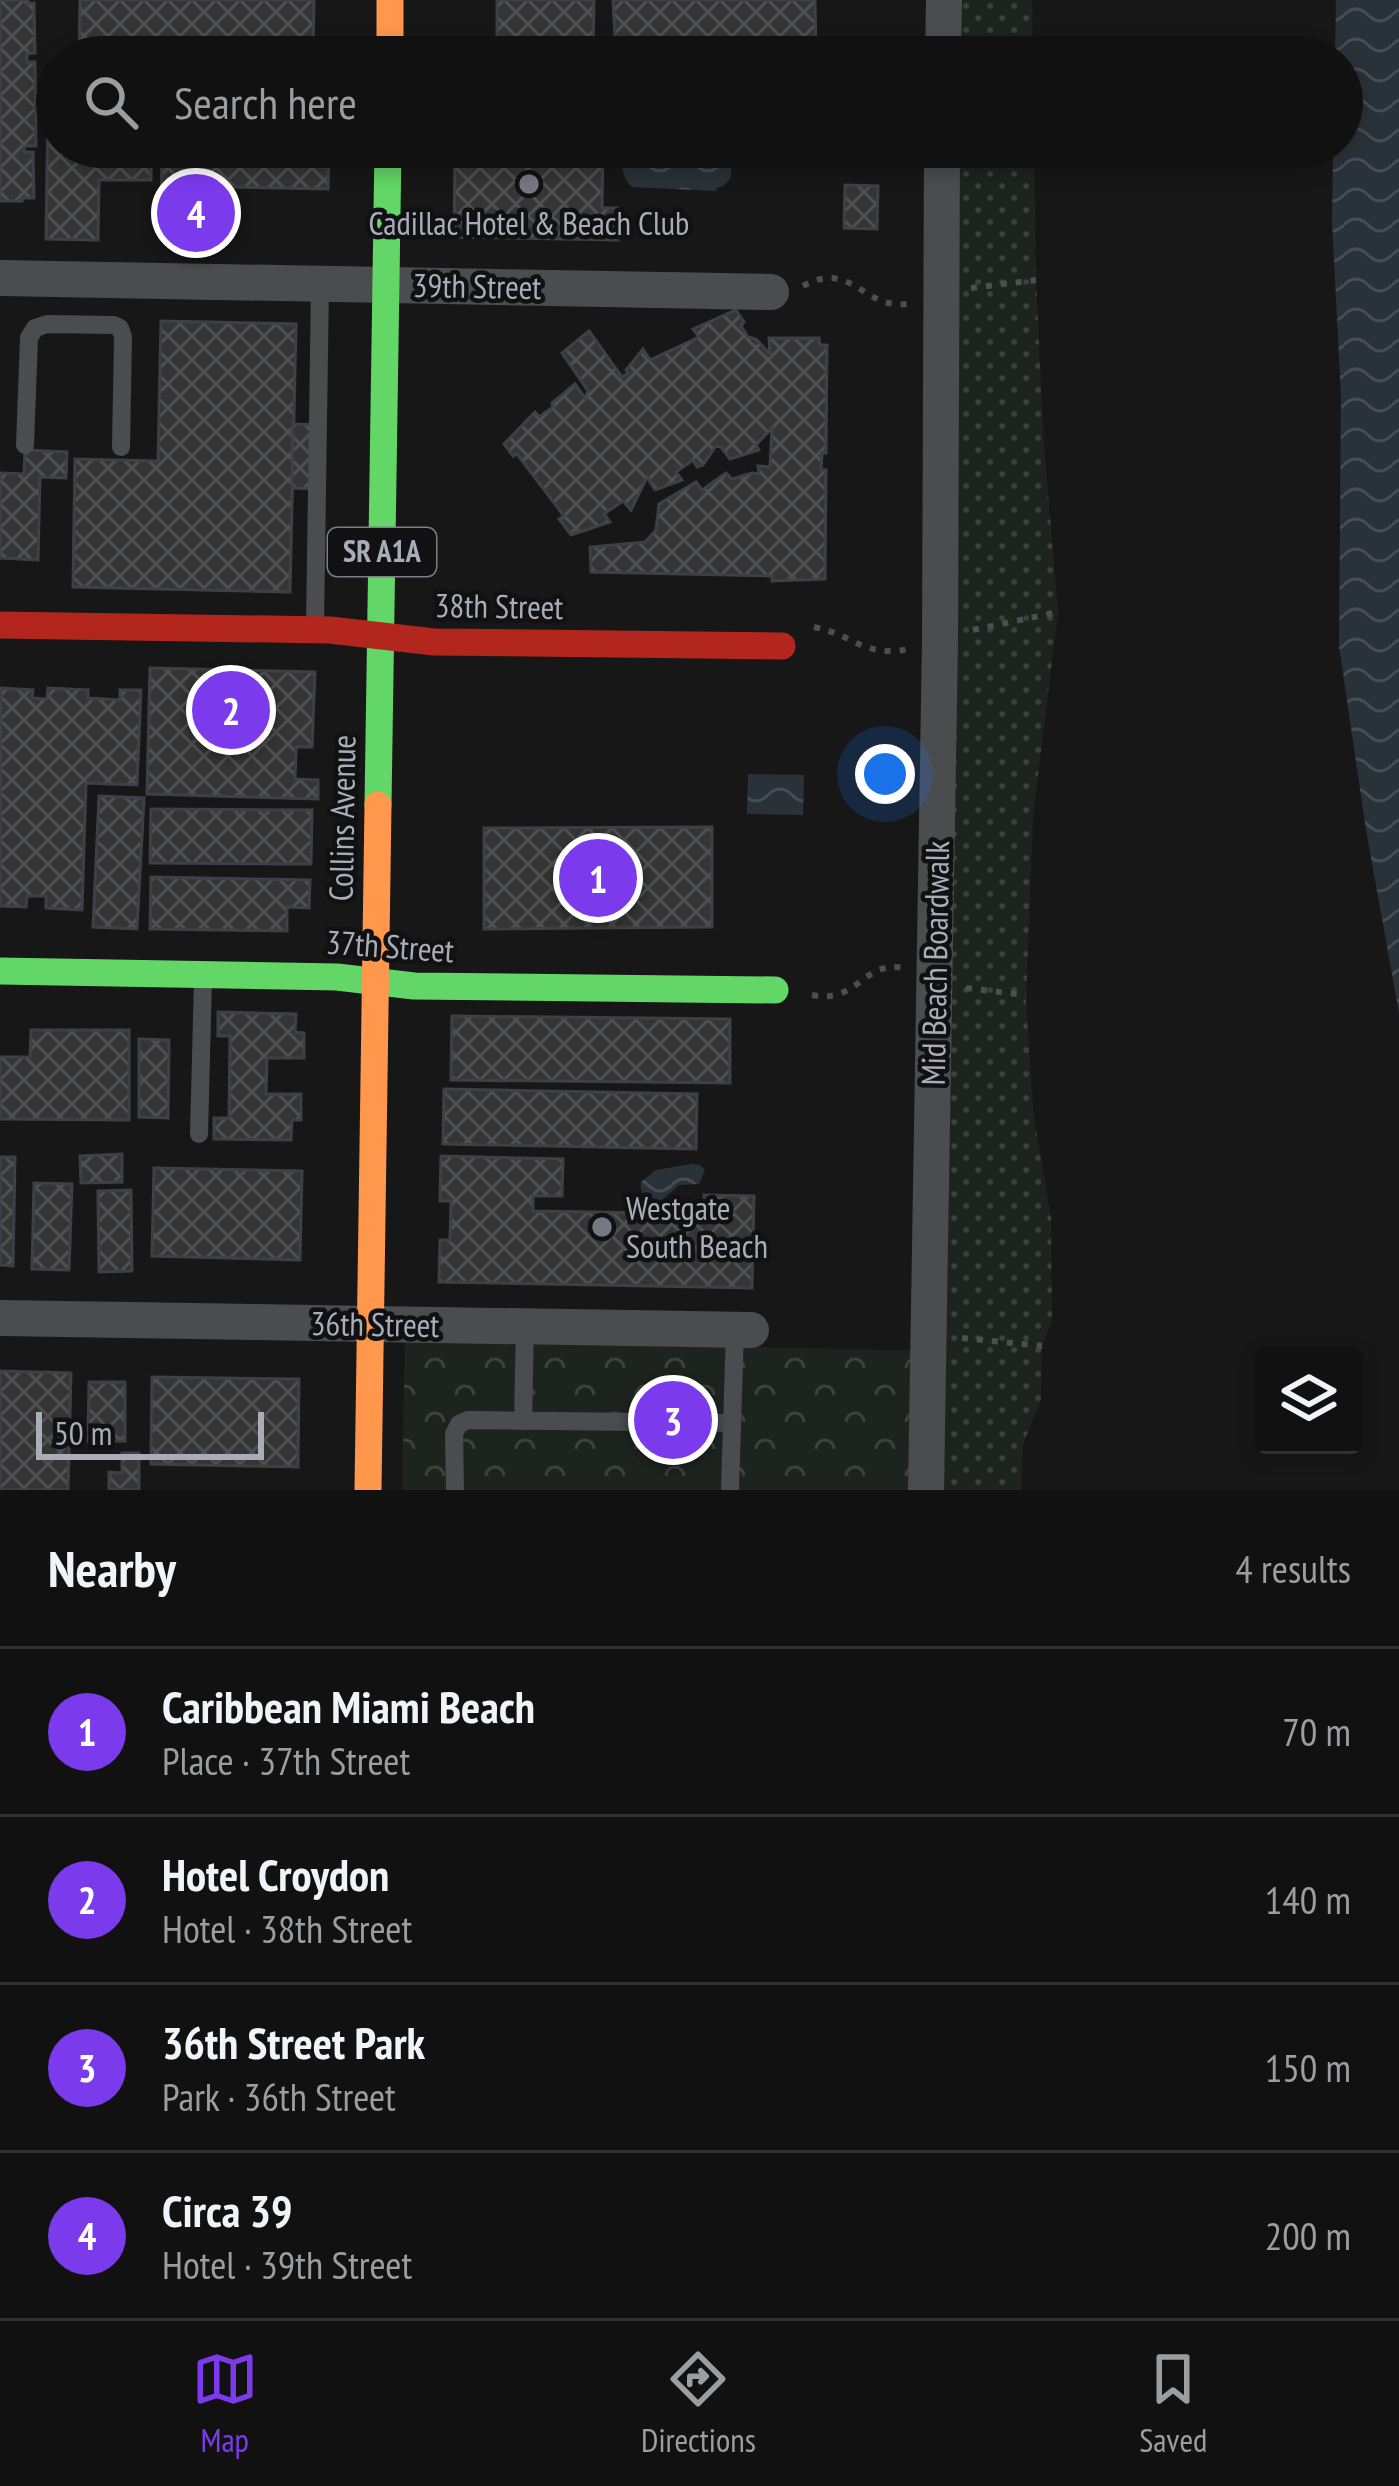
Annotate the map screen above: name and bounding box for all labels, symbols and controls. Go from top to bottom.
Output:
search box [36,36,1363,168]
icon: search [78,69,144,135]
text: Search here [174,73,357,131]
pin: 4 [157,168,235,258]
marker: Cadillac Hotel & Beach Club [516,171,542,197]
place label: Cadillac Hotel & Beach Club [369,201,689,244]
street label: 39th Street [412,263,542,308]
road number: SR A1A [328,528,436,576]
street label: 38th Street [434,583,564,628]
pin: 2 [192,665,270,755]
street label: Collins Avenue [319,735,364,901]
your location [855,744,915,804]
pin: 1 [559,833,637,923]
street label: Mid Beach Boardwalk [911,840,958,1086]
street label: 37th Street [325,920,456,971]
place label: Westgate South Beach [626,1186,768,1267]
marker: Westgate South Beach [589,1214,615,1240]
street label: 36th Street [310,1301,440,1346]
map controls [1255,1346,1363,1454]
button: layers [1255,1346,1363,1454]
pin: 3 [634,1375,712,1465]
scale bar [36,1406,264,1459]
text: 50 m [54,1411,112,1454]
text: Nearby [48,1535,176,1601]
text: 4 results [1235,1543,1351,1594]
text: Caribbean Miami Beach [162,1677,535,1735]
text: 1 [78,1706,96,1757]
text: 70 m [1282,1706,1351,1757]
text: Place · 37th Street [162,1735,410,1786]
text: Hotel Croydon [162,1845,389,1903]
text: 2 [78,1874,96,1925]
text: 140 m [1265,1874,1351,1925]
text: Hotel · 38th Street [162,1903,412,1954]
text: 36th Street Park [162,2013,425,2071]
text: 3 [78,2042,96,2093]
text: 150 m [1265,2042,1351,2093]
text: Park · 36th Street [162,2071,396,2122]
text: Circa 39 [162,2181,292,2239]
text: 4 [78,2210,96,2261]
text: 200 m [1265,2210,1351,2261]
text: Hotel · 39th Street [162,2239,412,2290]
tab: Map [192,2346,258,2461]
tab: Directions [641,2346,756,2461]
tab: Saved [1139,2346,1207,2461]

